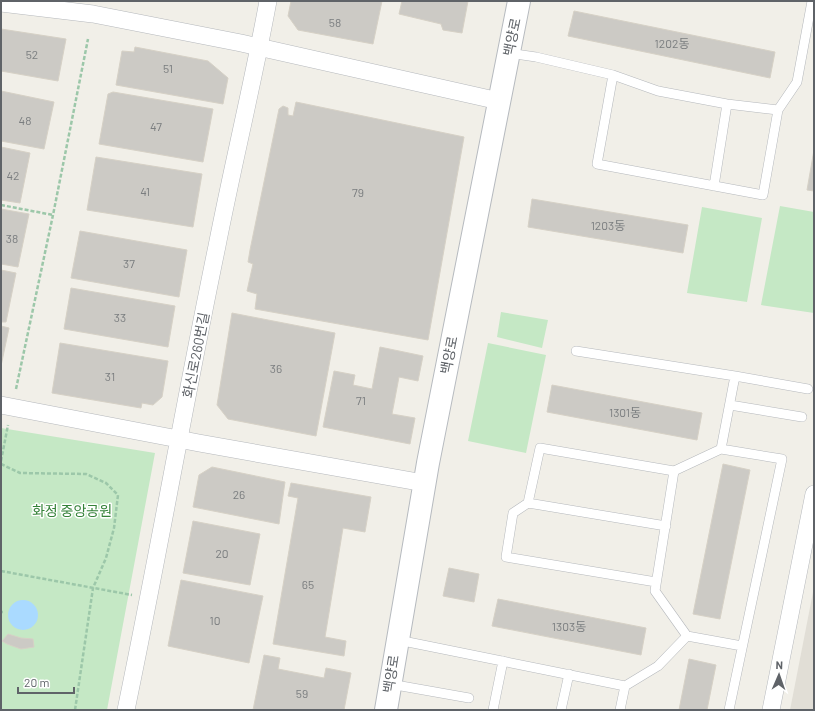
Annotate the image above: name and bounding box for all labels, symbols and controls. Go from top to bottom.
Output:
house number: 58 [329,15,341,29]
street label: 백양로 [499,16,524,58]
house number: 1202동 [655,36,689,50]
house number: 52 [26,47,38,61]
house number: 51 [163,61,173,75]
house number: 48 [19,113,31,127]
house number: 47 [150,119,162,133]
house number: 42 [6,168,20,182]
house number: 41 [140,184,150,198]
house number: 79 [352,185,364,199]
house number: 1203동 [591,218,625,232]
house number: 38 [6,231,18,245]
house number: 37 [123,256,135,270]
house number: 33 [114,310,126,324]
street label: 화신로260번길 [179,311,212,399]
street label: 백양로 [436,334,461,375]
house number: 36 [270,361,282,375]
house number: 31 [105,369,115,383]
house number: 71 [356,393,366,407]
house number: 1301동 [609,405,641,419]
house number: 26 [233,487,245,501]
park label: 화정 중앙공원 [32,502,112,519]
house number: 20 [215,546,229,560]
house number: 65 [302,577,314,591]
house number: 10 [210,613,220,627]
house number: 1303동 [552,619,586,633]
street label: 백양로 [379,653,402,694]
north arrow [759,655,799,695]
text: N [775,658,783,671]
scale bar [18,669,74,695]
text: 20 m [24,675,50,689]
house number: 59 [296,686,308,700]

